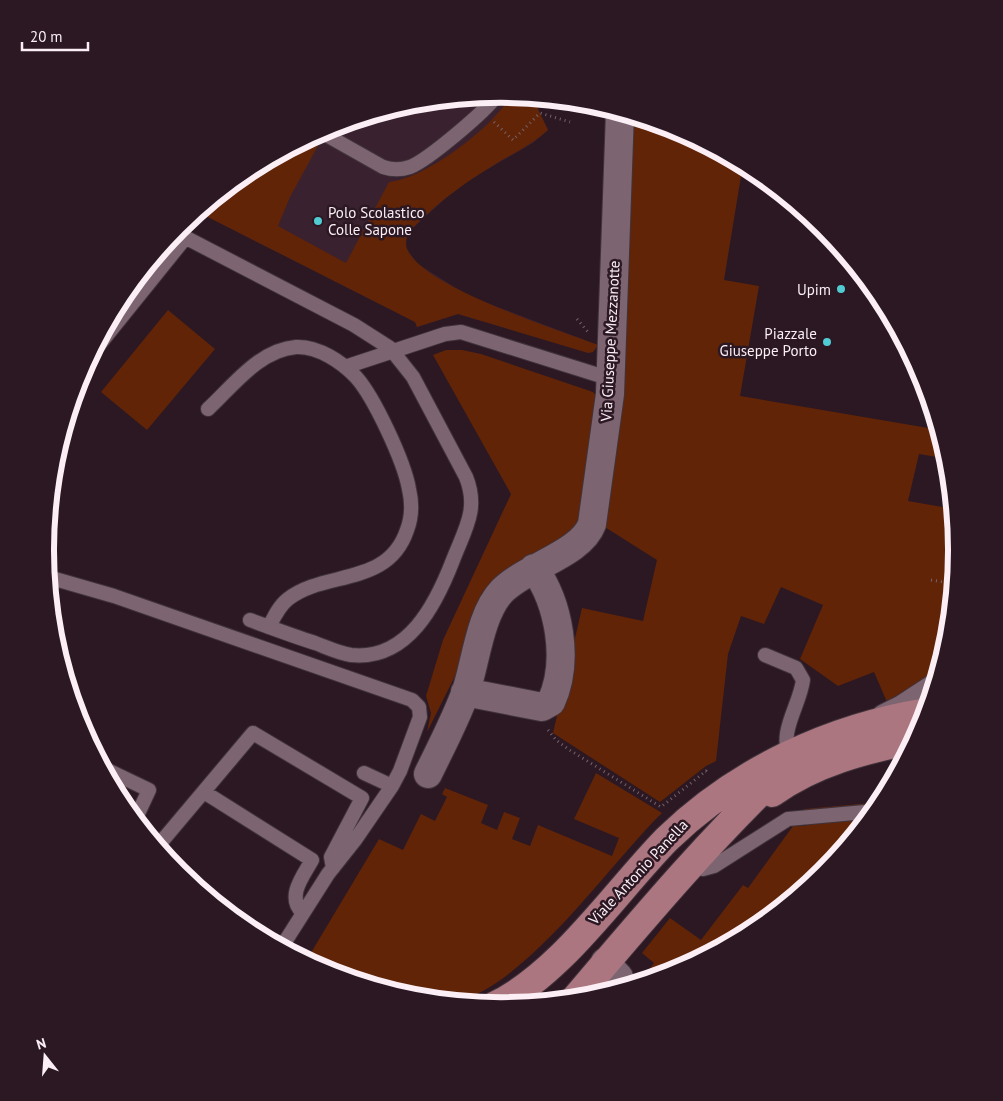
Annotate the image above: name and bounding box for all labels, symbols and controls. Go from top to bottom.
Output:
scale bar [22,20,89,52]
text: 20 m [30,27,63,46]
place label: Polo Scolastico Colle Sapone [328,203,424,239]
marker: Polo Scolastico Colle Sapone [312,215,324,227]
street label: Via Giuseppe Mezzanotte [596,260,624,423]
place label: Upim [797,280,831,299]
marker: Upim [835,283,847,295]
place label: Piazzale Giuseppe Porto [720,324,817,360]
marker: Piazzale Giuseppe Porto [821,336,833,348]
street label: Viale Antonio Panella [584,815,692,929]
north arrow [20,1031,70,1081]
text: N [34,1034,48,1054]

